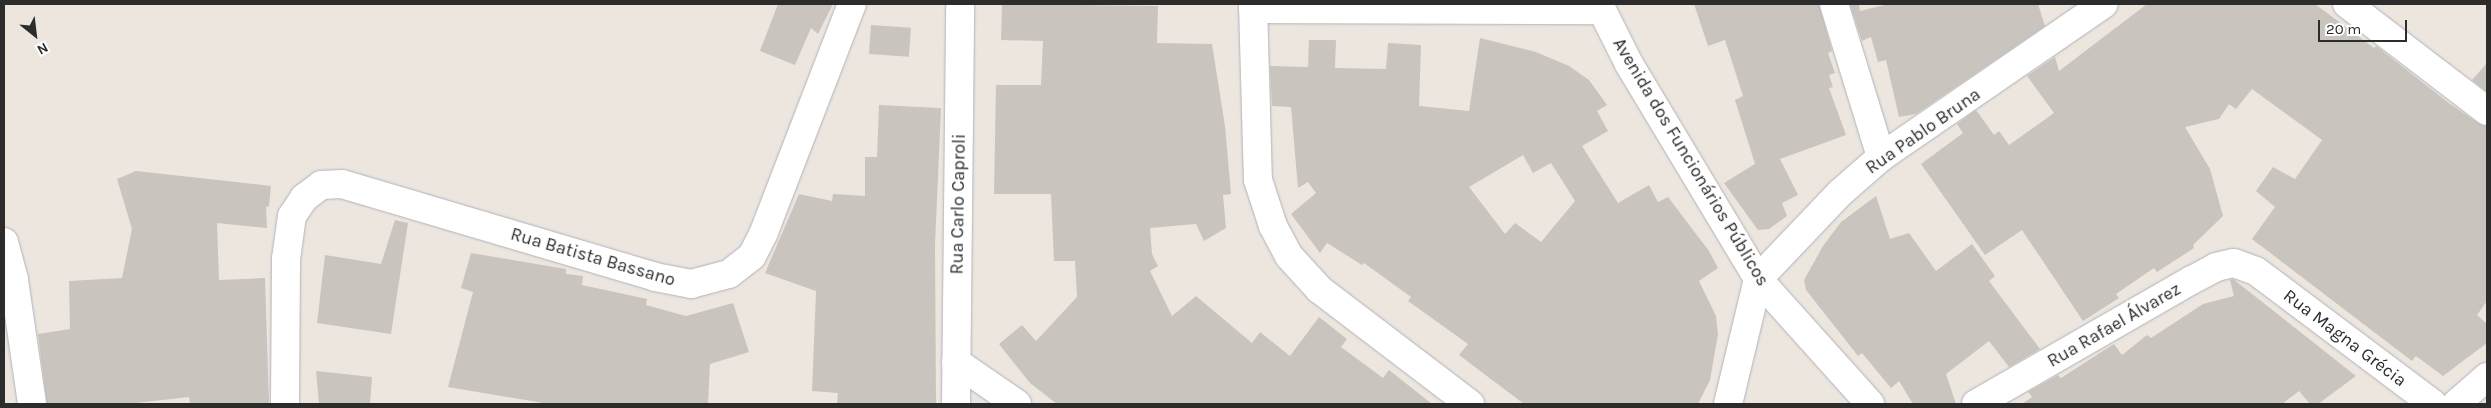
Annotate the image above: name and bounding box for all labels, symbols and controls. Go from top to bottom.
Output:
north arrow [10,10,60,60]
scale bar [2321,10,2410,42]
text: 20 m [2326,20,2361,38]
street label: Avenida dos Funcionários Públicos [1608,34,1774,290]
text: N [34,39,51,58]
street label: Rua Pablo Bruna [1861,83,1985,179]
street label: Rua Carlo Caproli [946,133,970,275]
street label: Rua Batista Bassano [508,223,678,291]
street label: Rua Rafael Álvarez [2044,278,2184,372]
street label: Rua Magna Grécia [2279,285,2411,391]

